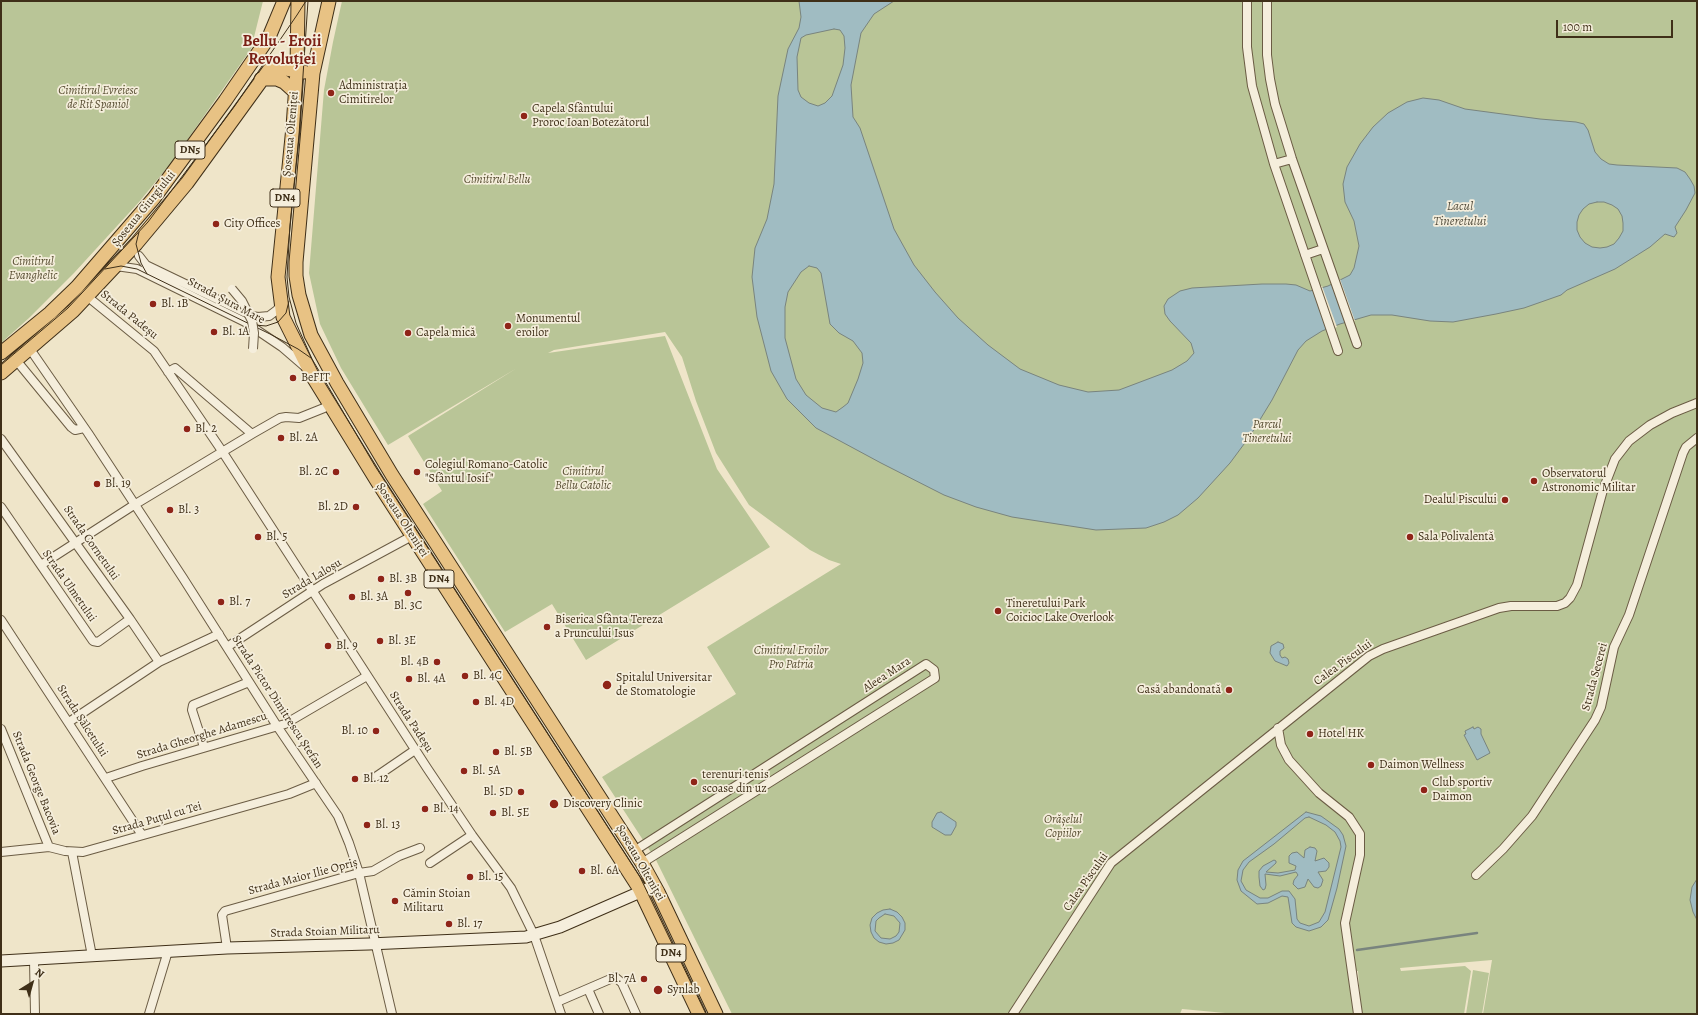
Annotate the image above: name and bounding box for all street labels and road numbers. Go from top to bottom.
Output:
street label: Șoseaua Olteniței [280,91,302,177]
road number: DN5 [175,141,205,159]
street label: Șoseaua Giurgiului [109,168,179,250]
road number: DN4 [270,189,300,207]
street label: Strada Șura Mare [185,275,267,327]
street label: Strada Padeșu [97,287,161,343]
street label: Șoseaua Olteniței [373,480,431,560]
street label: Strada Cornetului [60,503,122,583]
street label: Strada Ulmetului [39,547,99,625]
street label: Strada Laloșu [280,556,344,602]
road number: DN4 [424,570,454,588]
street label: Strada Pictor Dimitrescu Ștefan [228,633,326,771]
street label: Calea Piscului [1311,637,1375,689]
street label: Strada Secerei [1579,641,1611,713]
street label: Aleea Mara [860,654,914,696]
street label: Strada Sălcetului [53,682,111,760]
street label: Strada Padeșu [386,689,436,755]
street label: Strada Gheorghe Adamescu [135,709,269,763]
street label: Strada George Bacovia [9,729,63,837]
street label: Strada Puțul cu Tei [111,799,203,839]
street label: Șoseaua Olteniței [612,822,668,904]
street label: Calea Piscului [1060,850,1112,914]
street label: Strada Maior Ilie Opriș [247,855,359,899]
street label: Strada Stoian Militaru [270,923,380,941]
road number: DN4 [656,944,686,962]

